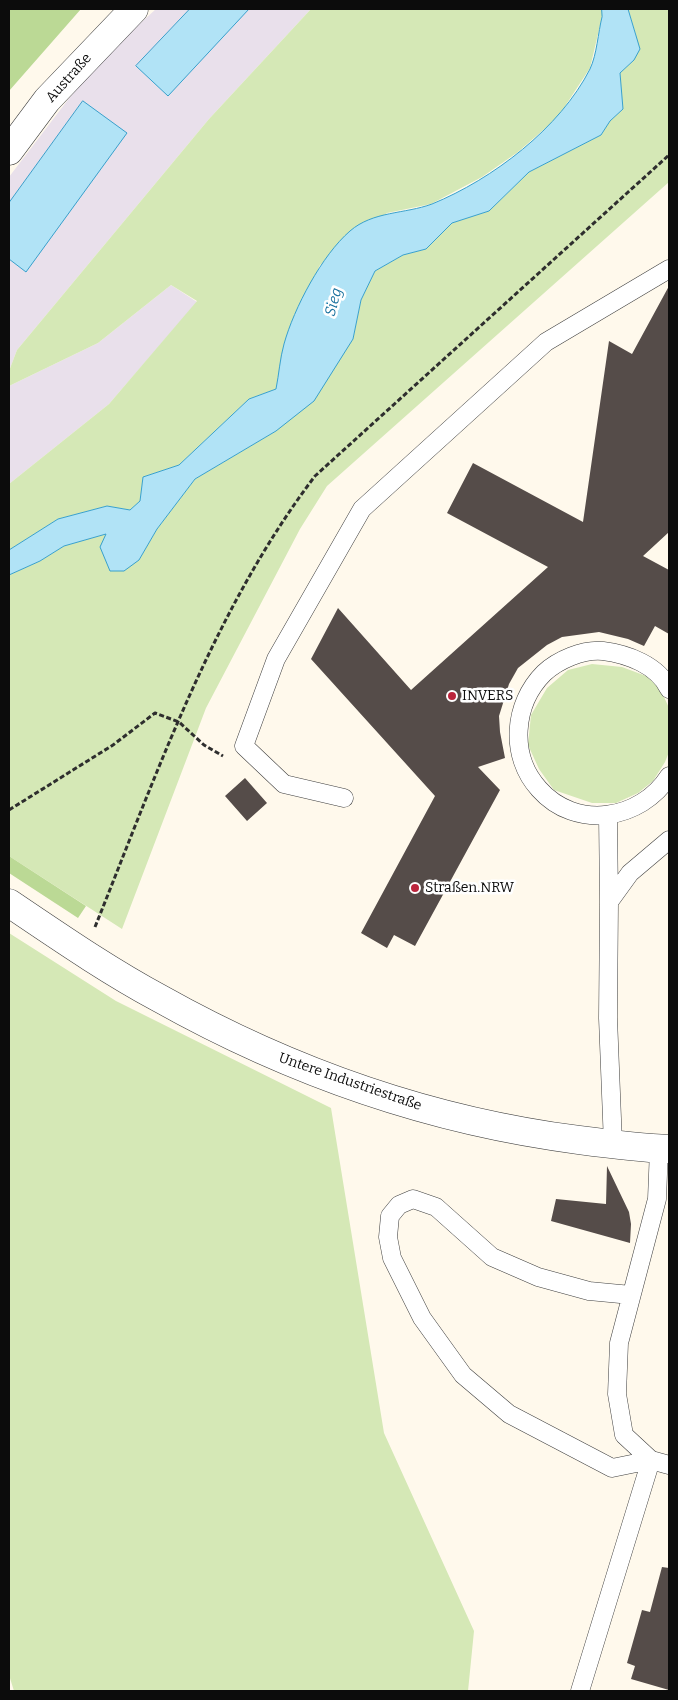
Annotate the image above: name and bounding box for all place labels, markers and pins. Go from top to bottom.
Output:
place label: INVERS [462,688,513,704]
marker: INVERS [446,690,458,702]
place label: Straßen.NRW [425,880,514,896]
marker: Straßen.NRW [409,882,421,894]

